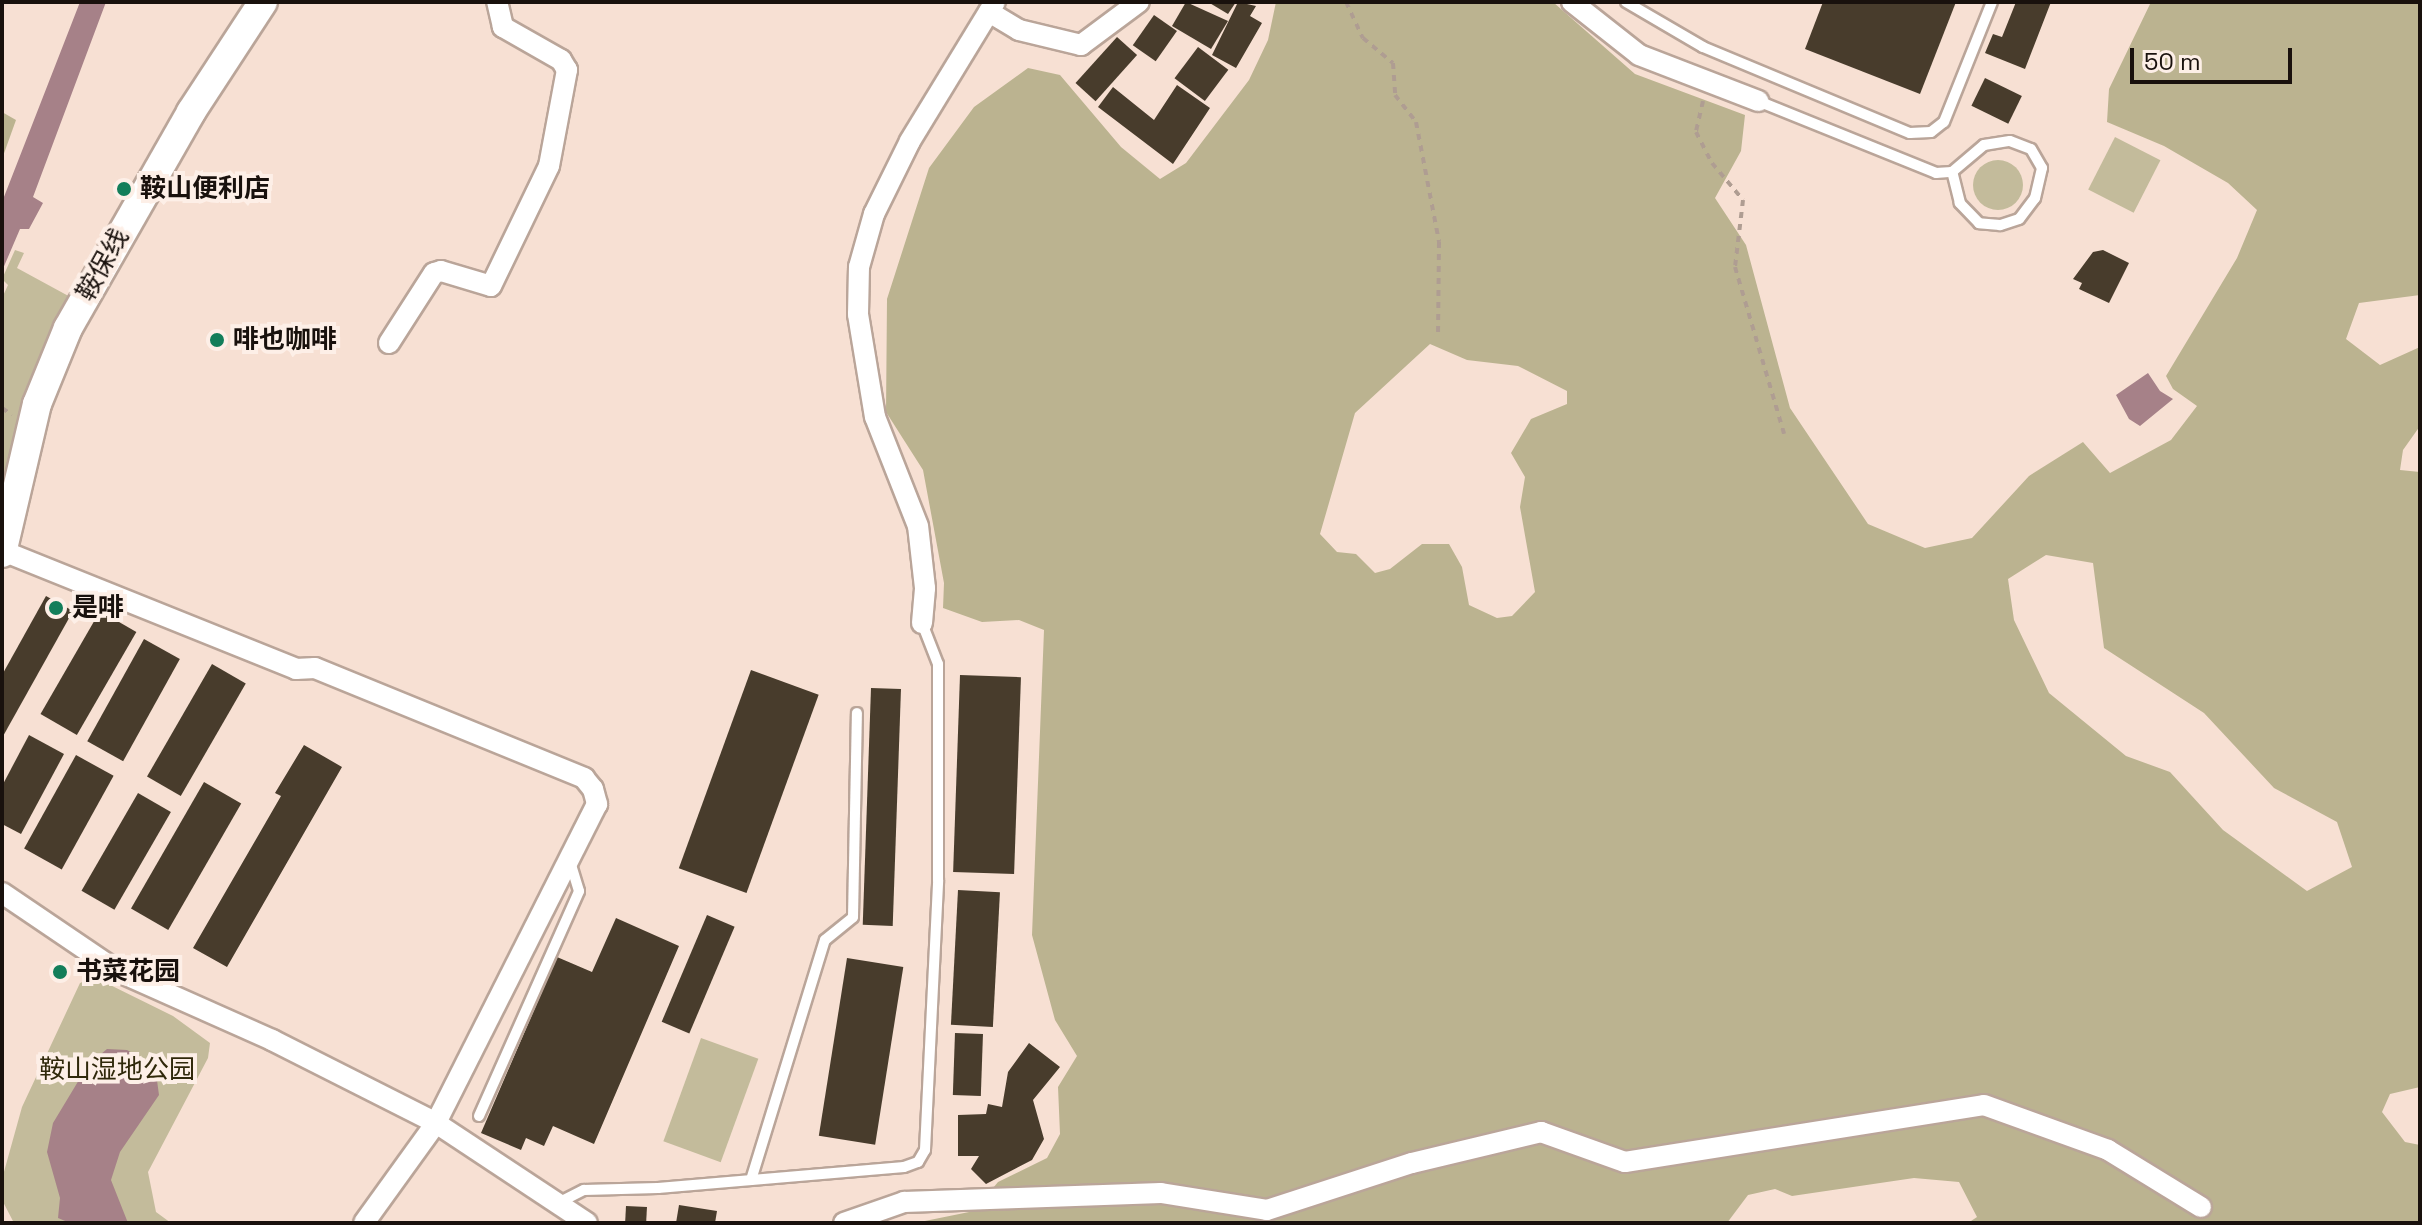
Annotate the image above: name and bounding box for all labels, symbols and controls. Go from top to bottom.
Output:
scale bar [2134,32,2296,82]
text: 50 m [2144,46,2201,77]
place label: 鞍山便利店 [140,173,270,205]
marker: 鞍山便利店 [115,180,133,198]
street label: 鞍保线 [70,223,136,307]
place label: 啡也咖啡 [233,324,337,356]
marker: 啡也咖啡 [208,331,226,349]
place label: 是啡 [72,592,124,624]
marker: 是啡 [47,599,65,617]
place label: 书菜花园 [76,956,180,988]
marker: 书菜花园 [51,963,69,981]
park label: 鞍山湿地公园 [39,1054,195,1086]

